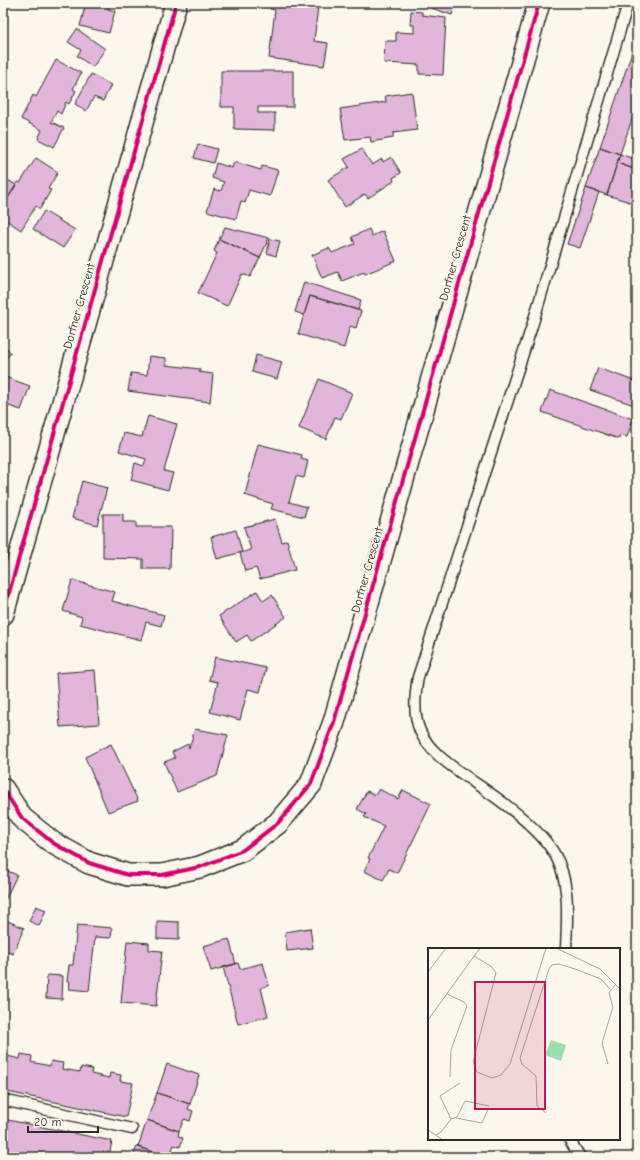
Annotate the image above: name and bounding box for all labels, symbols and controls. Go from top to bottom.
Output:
street label: Dorfner Crescent [436,213,474,302]
street label: Dorfner Crescent [60,261,98,350]
street label: Dorfner Crescent [348,525,386,614]
inset map [428,948,620,1140]
scale bar [28,1108,98,1134]
text: 20 m [34,1115,62,1129]

